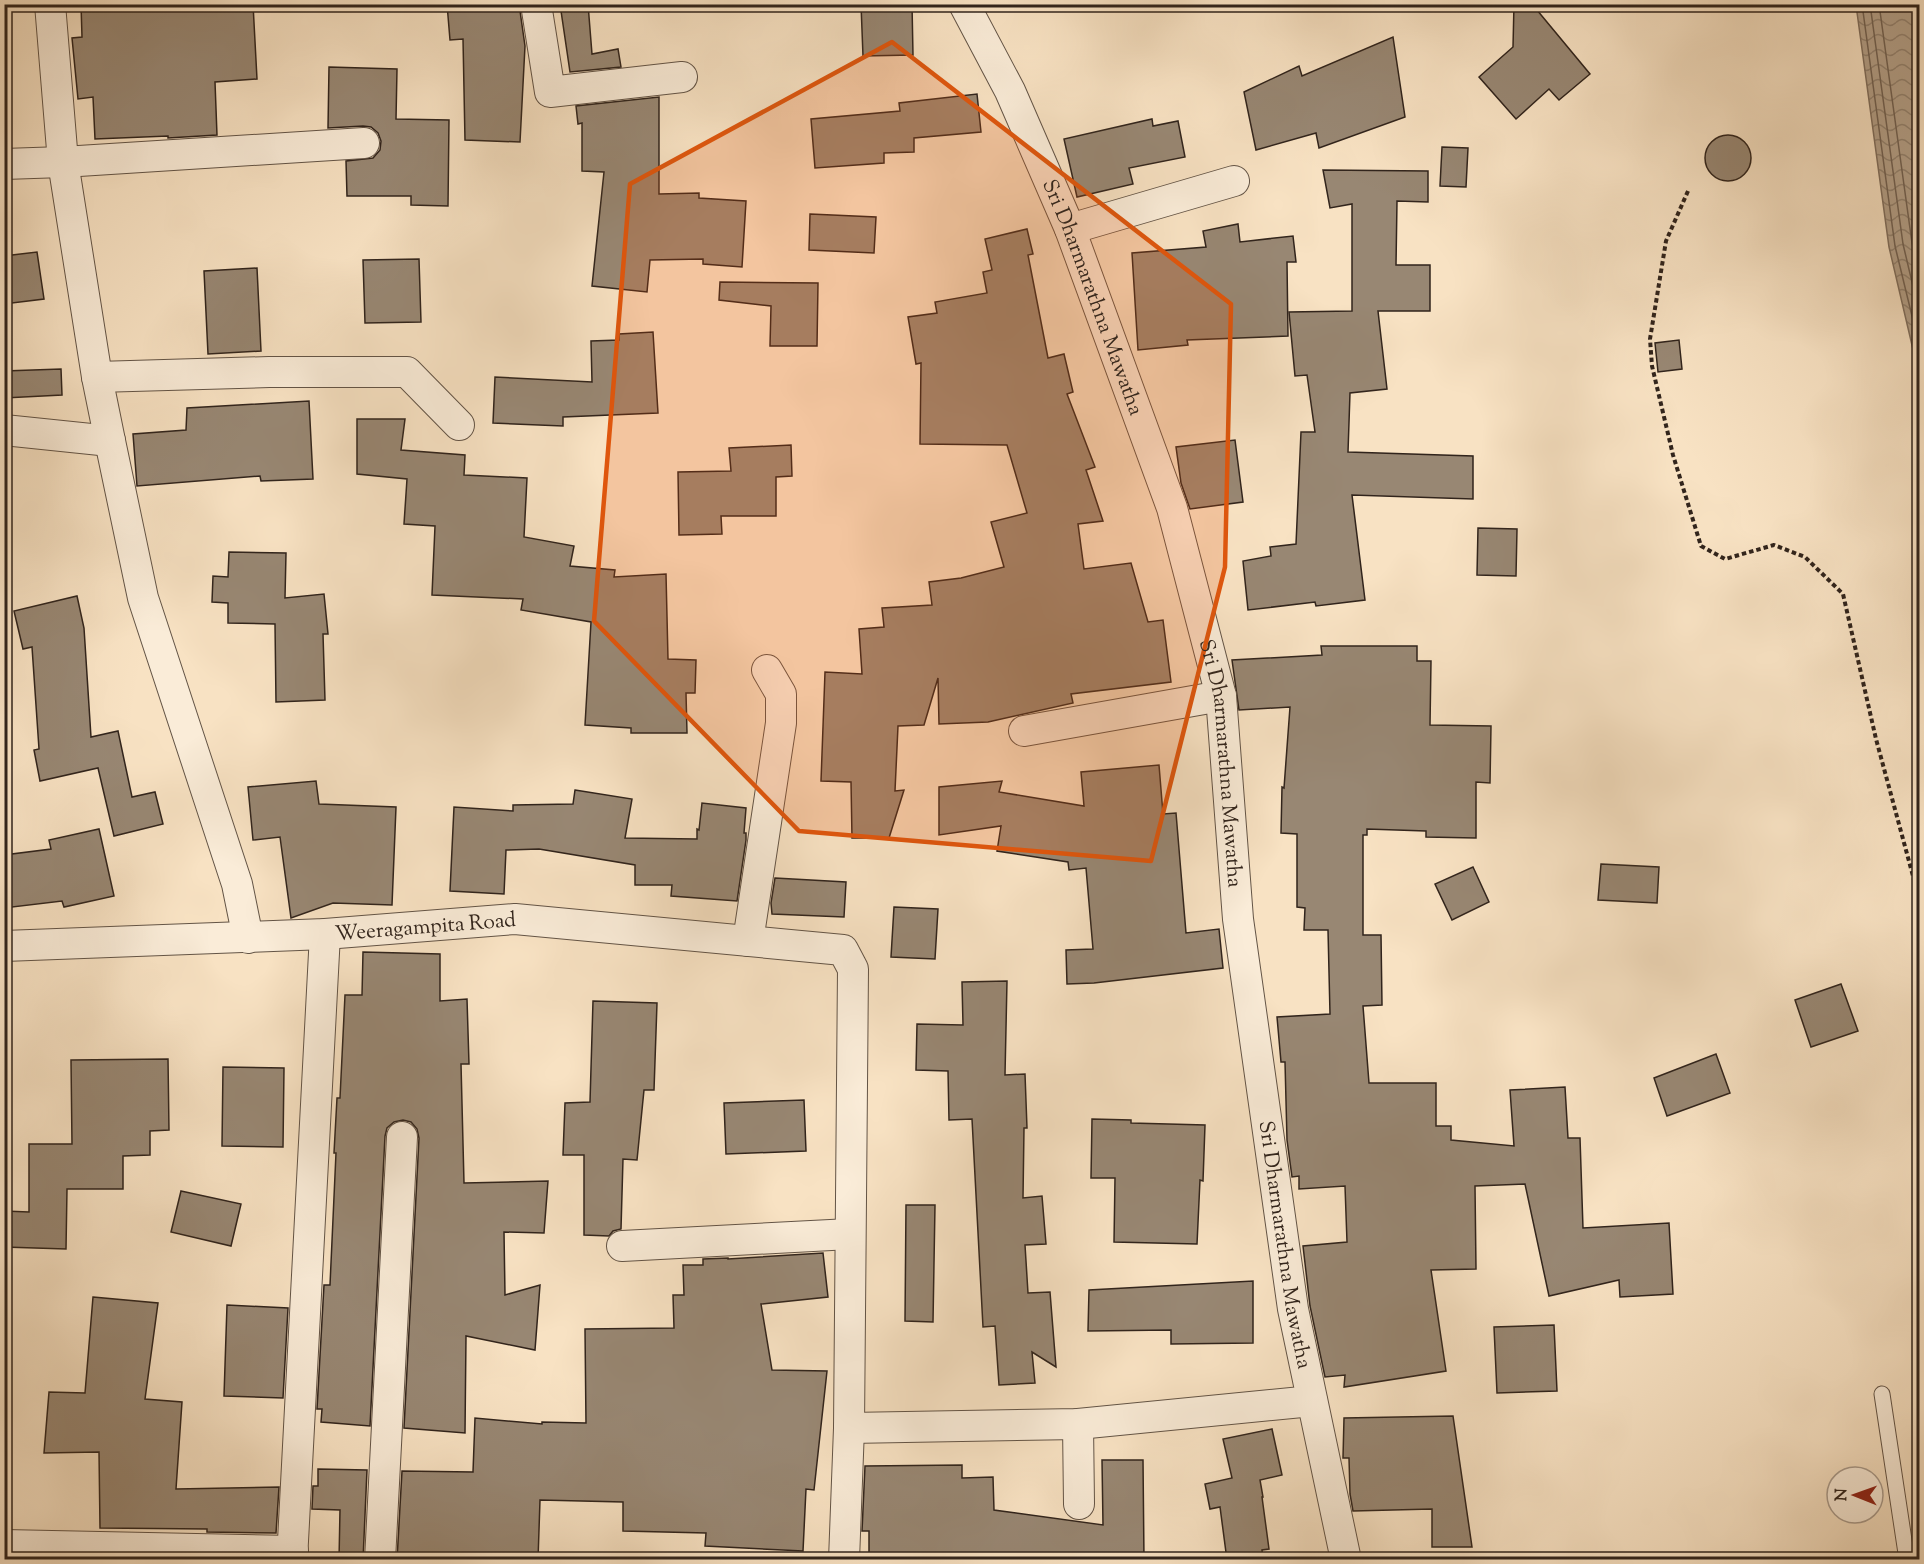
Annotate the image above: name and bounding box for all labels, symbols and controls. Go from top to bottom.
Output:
street label: Sri Dharmarathna Mawatha [1033,175,1150,420]
street label: Sri Dharmarathna Mawatha [1190,636,1249,889]
street label: Weeragampita Road [334,906,517,950]
street label: Sri Dharmarathna Mawatha [1250,1119,1318,1372]
north arrow [1825,1465,1885,1525]
text: N [1831,1488,1854,1501]

